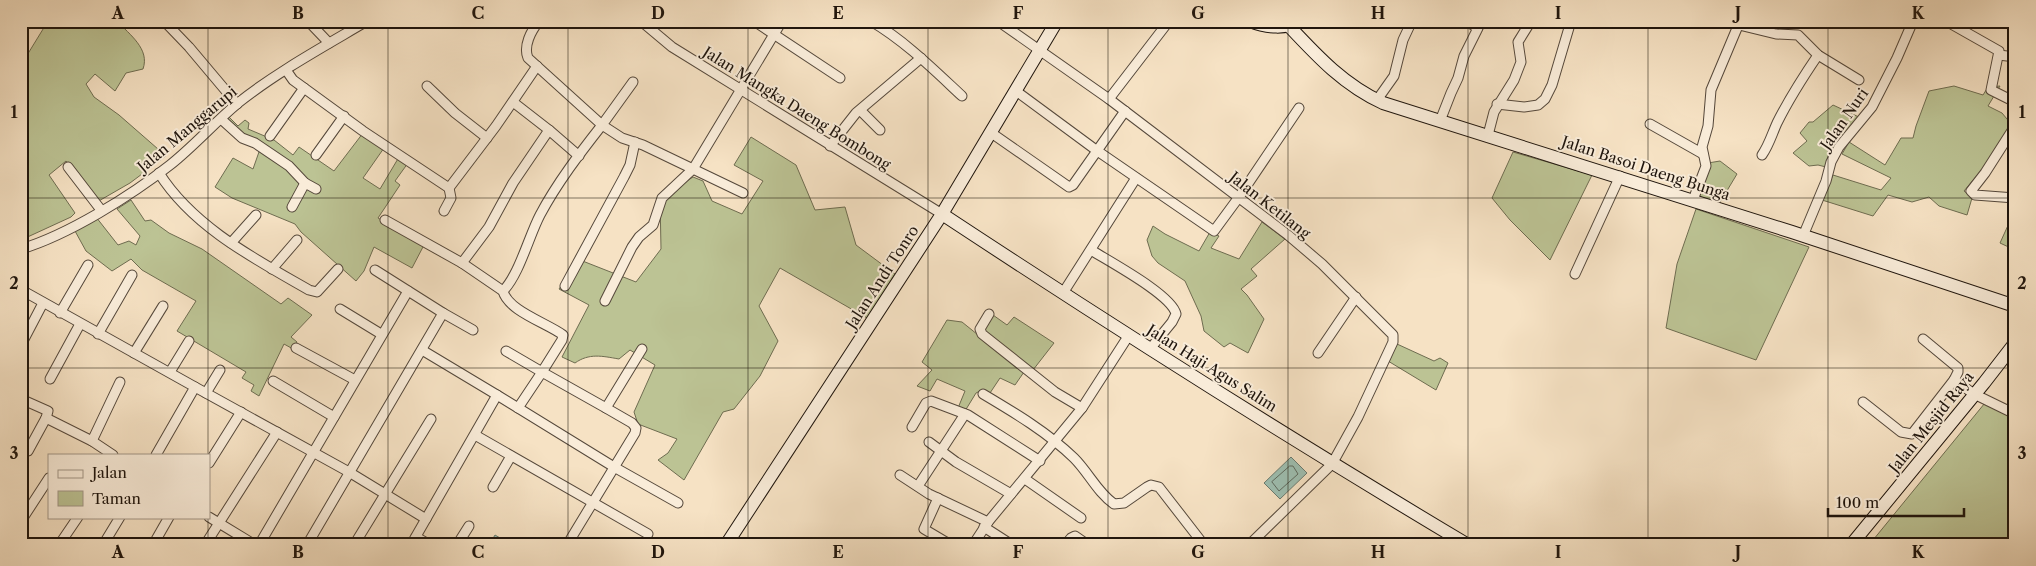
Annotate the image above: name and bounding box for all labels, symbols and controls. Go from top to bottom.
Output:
text: A [111,3,125,23]
text: B [292,3,304,23]
text: C [472,3,484,23]
text: D [651,3,665,23]
text: E [832,3,844,23]
text: F [1013,3,1024,23]
text: G [1191,3,1205,23]
text: H [1371,3,1385,23]
text: I [1555,3,1562,23]
text: J [1732,3,1741,23]
text: K [1912,3,1926,23]
street label: Jalan Mangka Daeng Bombong [698,41,895,174]
street label: Jalan Manggarupi [132,82,241,177]
street label: Jalan Nuri [1815,84,1872,155]
text: 1 [10,102,18,122]
text: 1 [2018,102,2026,122]
street label: Jalan Basoi Daeng Bunga [1557,131,1733,204]
street label: Jalan Ketilang [1224,166,1315,243]
street label: Jalan Andi Tonro [840,222,923,334]
text: 2 [9,273,19,293]
text: 2 [2017,273,2027,293]
street label: Jalan Haji Agus Salim [1142,319,1281,416]
street label: Jalan Mesjid Raya [1883,367,1978,478]
text: 3 [9,443,19,463]
text: 3 [2017,443,2027,463]
legend [48,454,210,518]
text: Jalan [90,463,127,482]
scale bar [1828,486,1965,518]
text: Taman [92,489,142,508]
text: 100 m [1836,493,1879,512]
text: A [111,542,125,562]
text: B [292,542,304,562]
text: C [472,542,484,562]
text: D [651,542,665,562]
text: E [832,542,844,562]
text: F [1013,542,1024,562]
text: G [1191,542,1205,562]
text: H [1371,542,1385,562]
text: I [1555,542,1562,562]
text: J [1732,542,1741,562]
text: K [1912,542,1926,562]

